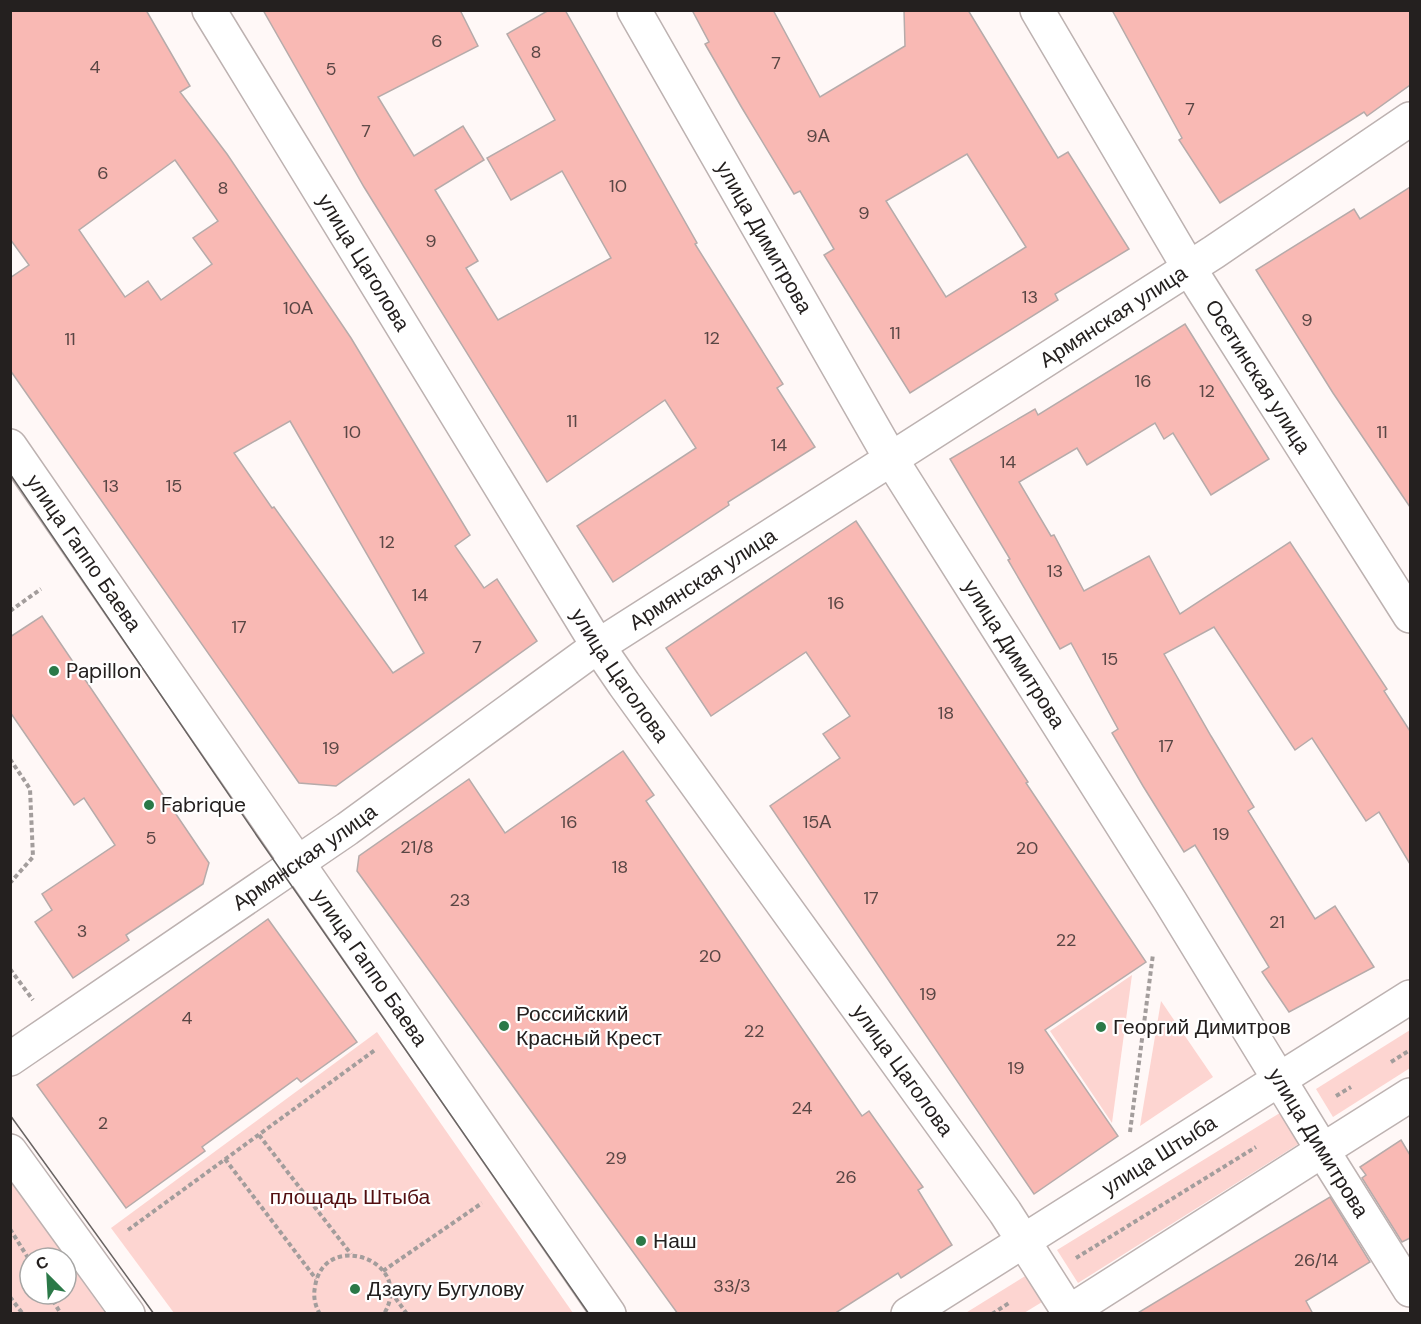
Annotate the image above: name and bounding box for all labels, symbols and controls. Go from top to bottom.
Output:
house number: 6 [431,29,443,53]
house number: 8 [531,40,541,64]
house number: 7 [771,51,781,75]
house number: 4 [90,55,101,79]
house number: 5 [326,57,336,81]
house number: 7 [1185,97,1195,121]
house number: 7 [361,119,371,143]
house number: 9А [806,124,830,148]
street label: улица Димитрова [710,156,819,319]
house number: 6 [97,161,109,185]
house number: 10 [609,174,627,198]
house number: 8 [218,176,228,200]
street label: улица Цаголова [311,189,416,337]
house number: 9 [858,201,870,225]
house number: 9 [425,229,437,253]
street label: Армянская улица [1034,259,1193,374]
house number: 13 [1022,285,1038,309]
street label: Осетинская улица [1199,294,1317,459]
house number: 10А [283,296,313,320]
house number: 9 [1301,308,1313,332]
house number: 11 [889,321,901,345]
house number: 12 [704,326,720,350]
house number: 11 [64,327,76,351]
house number: 16 [1135,369,1151,393]
house number: 12 [1199,379,1215,403]
house number: 11 [566,409,578,433]
house number: 10 [343,420,361,444]
house number: 11 [1376,420,1388,444]
house number: 14 [771,433,787,457]
house number: 14 [1000,450,1016,474]
street label: улица Гаппо Баева [20,469,148,637]
house number: 13 [103,474,119,498]
house number: 15 [166,474,182,498]
street label: Армянская улица [624,521,782,637]
house number: 12 [379,530,395,554]
house number: 13 [1047,559,1063,583]
street label: улица Димитрова [957,574,1072,734]
house number: 14 [412,583,428,607]
house number: 16 [828,591,844,615]
street label: улица Цаголова [564,603,676,748]
house number: 17 [231,615,247,639]
house number: 7 [472,635,482,659]
house number: 15 [1102,647,1118,671]
place label: Papillon [66,657,141,685]
marker: Papillon [47,664,61,678]
house number: 18 [938,701,954,725]
house number: 17 [1158,734,1174,758]
house number: 19 [323,736,339,760]
place label: Fabrique [161,791,246,819]
marker: Fabrique [142,798,156,812]
street label: Армянская улица [227,798,383,917]
house number: 16 [561,810,577,834]
house number: 15А [803,810,831,834]
house number: 19 [1213,822,1229,846]
house number: 5 [146,826,156,850]
house number: 21/8 [400,835,434,859]
house number: 20 [1016,836,1038,860]
house number: 18 [612,855,628,879]
street label: улица Гаппо Баева [306,884,434,1052]
house number: 17 [863,886,879,910]
house number: 23 [449,888,471,912]
house number: 21 [1269,910,1285,934]
house number: 3 [77,919,87,943]
house number: 22 [1056,928,1076,952]
house number: 20 [699,944,721,968]
house number: 19 [920,982,936,1006]
street label: улица Цаголова [846,999,960,1142]
place label: Российский Красный Крест [516,1000,662,1052]
house number: 4 [182,1006,193,1030]
place label: Георгий Димитров [1113,1013,1291,1041]
marker: Российский Красный Крест [497,1019,511,1033]
house number: 22 [744,1019,764,1043]
marker: Георгий Димитров [1094,1020,1108,1034]
house number: 19 [1008,1056,1024,1080]
street label: улица Димитрова [1262,1063,1376,1224]
house number: 24 [792,1096,813,1120]
street label: улица Штыба [1096,1109,1222,1202]
house number: 2 [98,1111,108,1135]
house number: 29 [605,1146,627,1170]
house number: 26 [835,1165,857,1189]
park label: площадь Штыба [270,1183,431,1211]
place label: Наш [653,1227,697,1255]
marker: Наш [634,1234,648,1248]
north arrow [18,1246,78,1306]
house number: 26/14 [1294,1248,1338,1272]
text: С [33,1251,52,1275]
house number: 33/3 [713,1274,751,1298]
place label: Дзаугу Бугулову [367,1275,525,1303]
marker: Дзаугу Бугулову [348,1282,362,1296]

